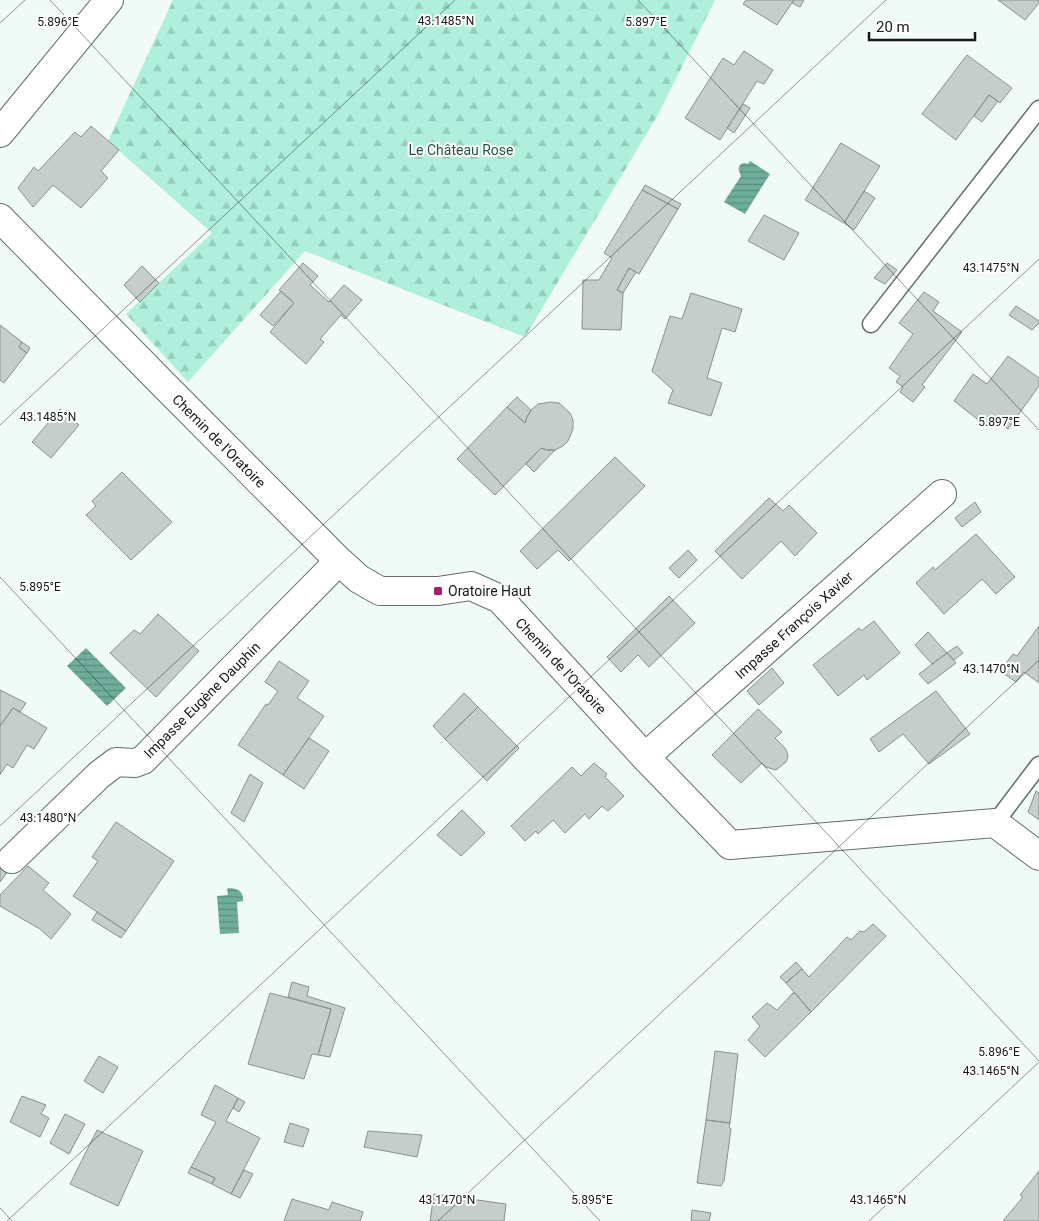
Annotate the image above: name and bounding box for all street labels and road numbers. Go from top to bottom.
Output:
street label: Chemin de l'Oratoire [169,391,269,491]
street label: Impasse François Xavier [732,568,856,682]
street label: Chemin de l'Oratoire [512,615,610,717]
street label: Impasse Eugène Dauphin [141,639,263,761]

